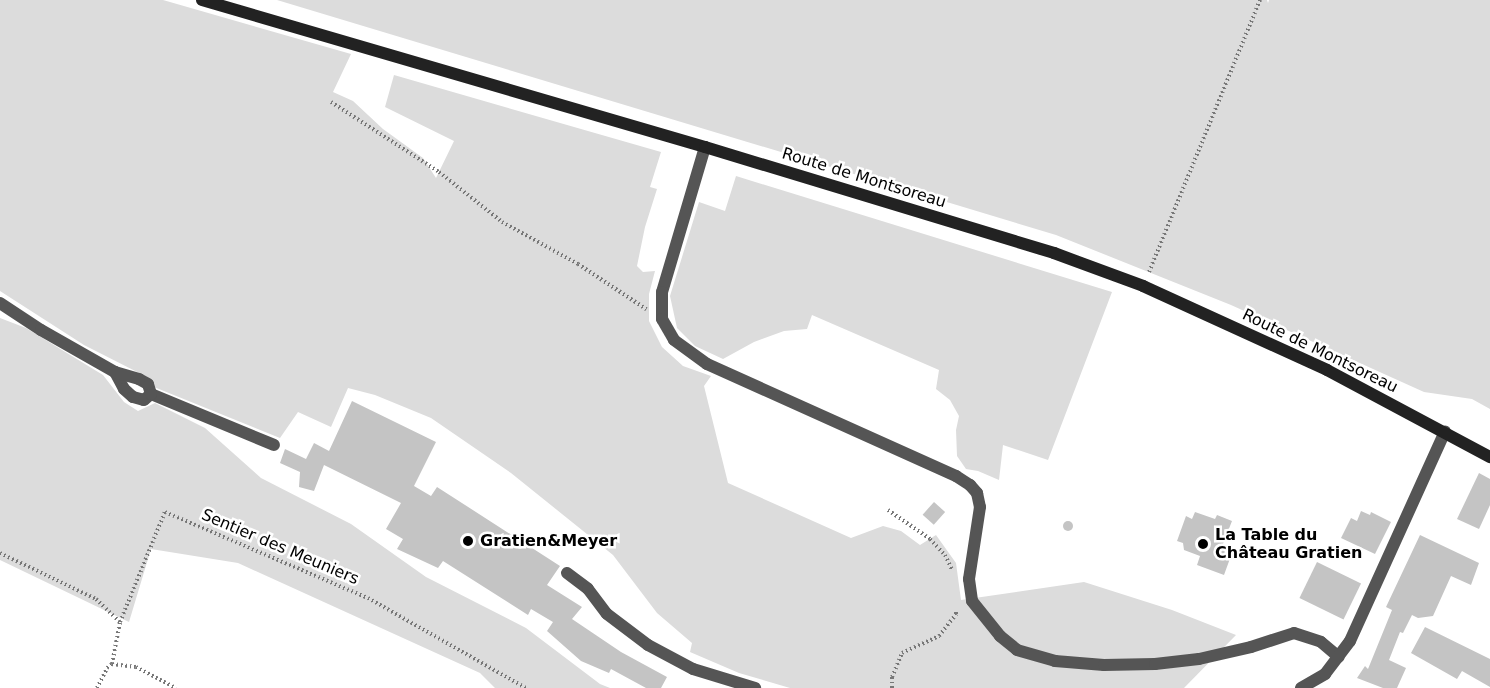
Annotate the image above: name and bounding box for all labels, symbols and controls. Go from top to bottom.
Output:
street label: Route de Montsoreau [780,144,948,212]
street label: Route de Montsoreau [1239,305,1401,397]
street label: Sentier des Meuniers [199,505,361,589]
place label: La Table du Château Gratien [1215,525,1362,563]
place label: Gratien&Meyer [480,531,617,551]
marker: Gratien&Meyer [461,534,475,548]
marker: La Table du Château Gratien [1196,537,1210,551]

